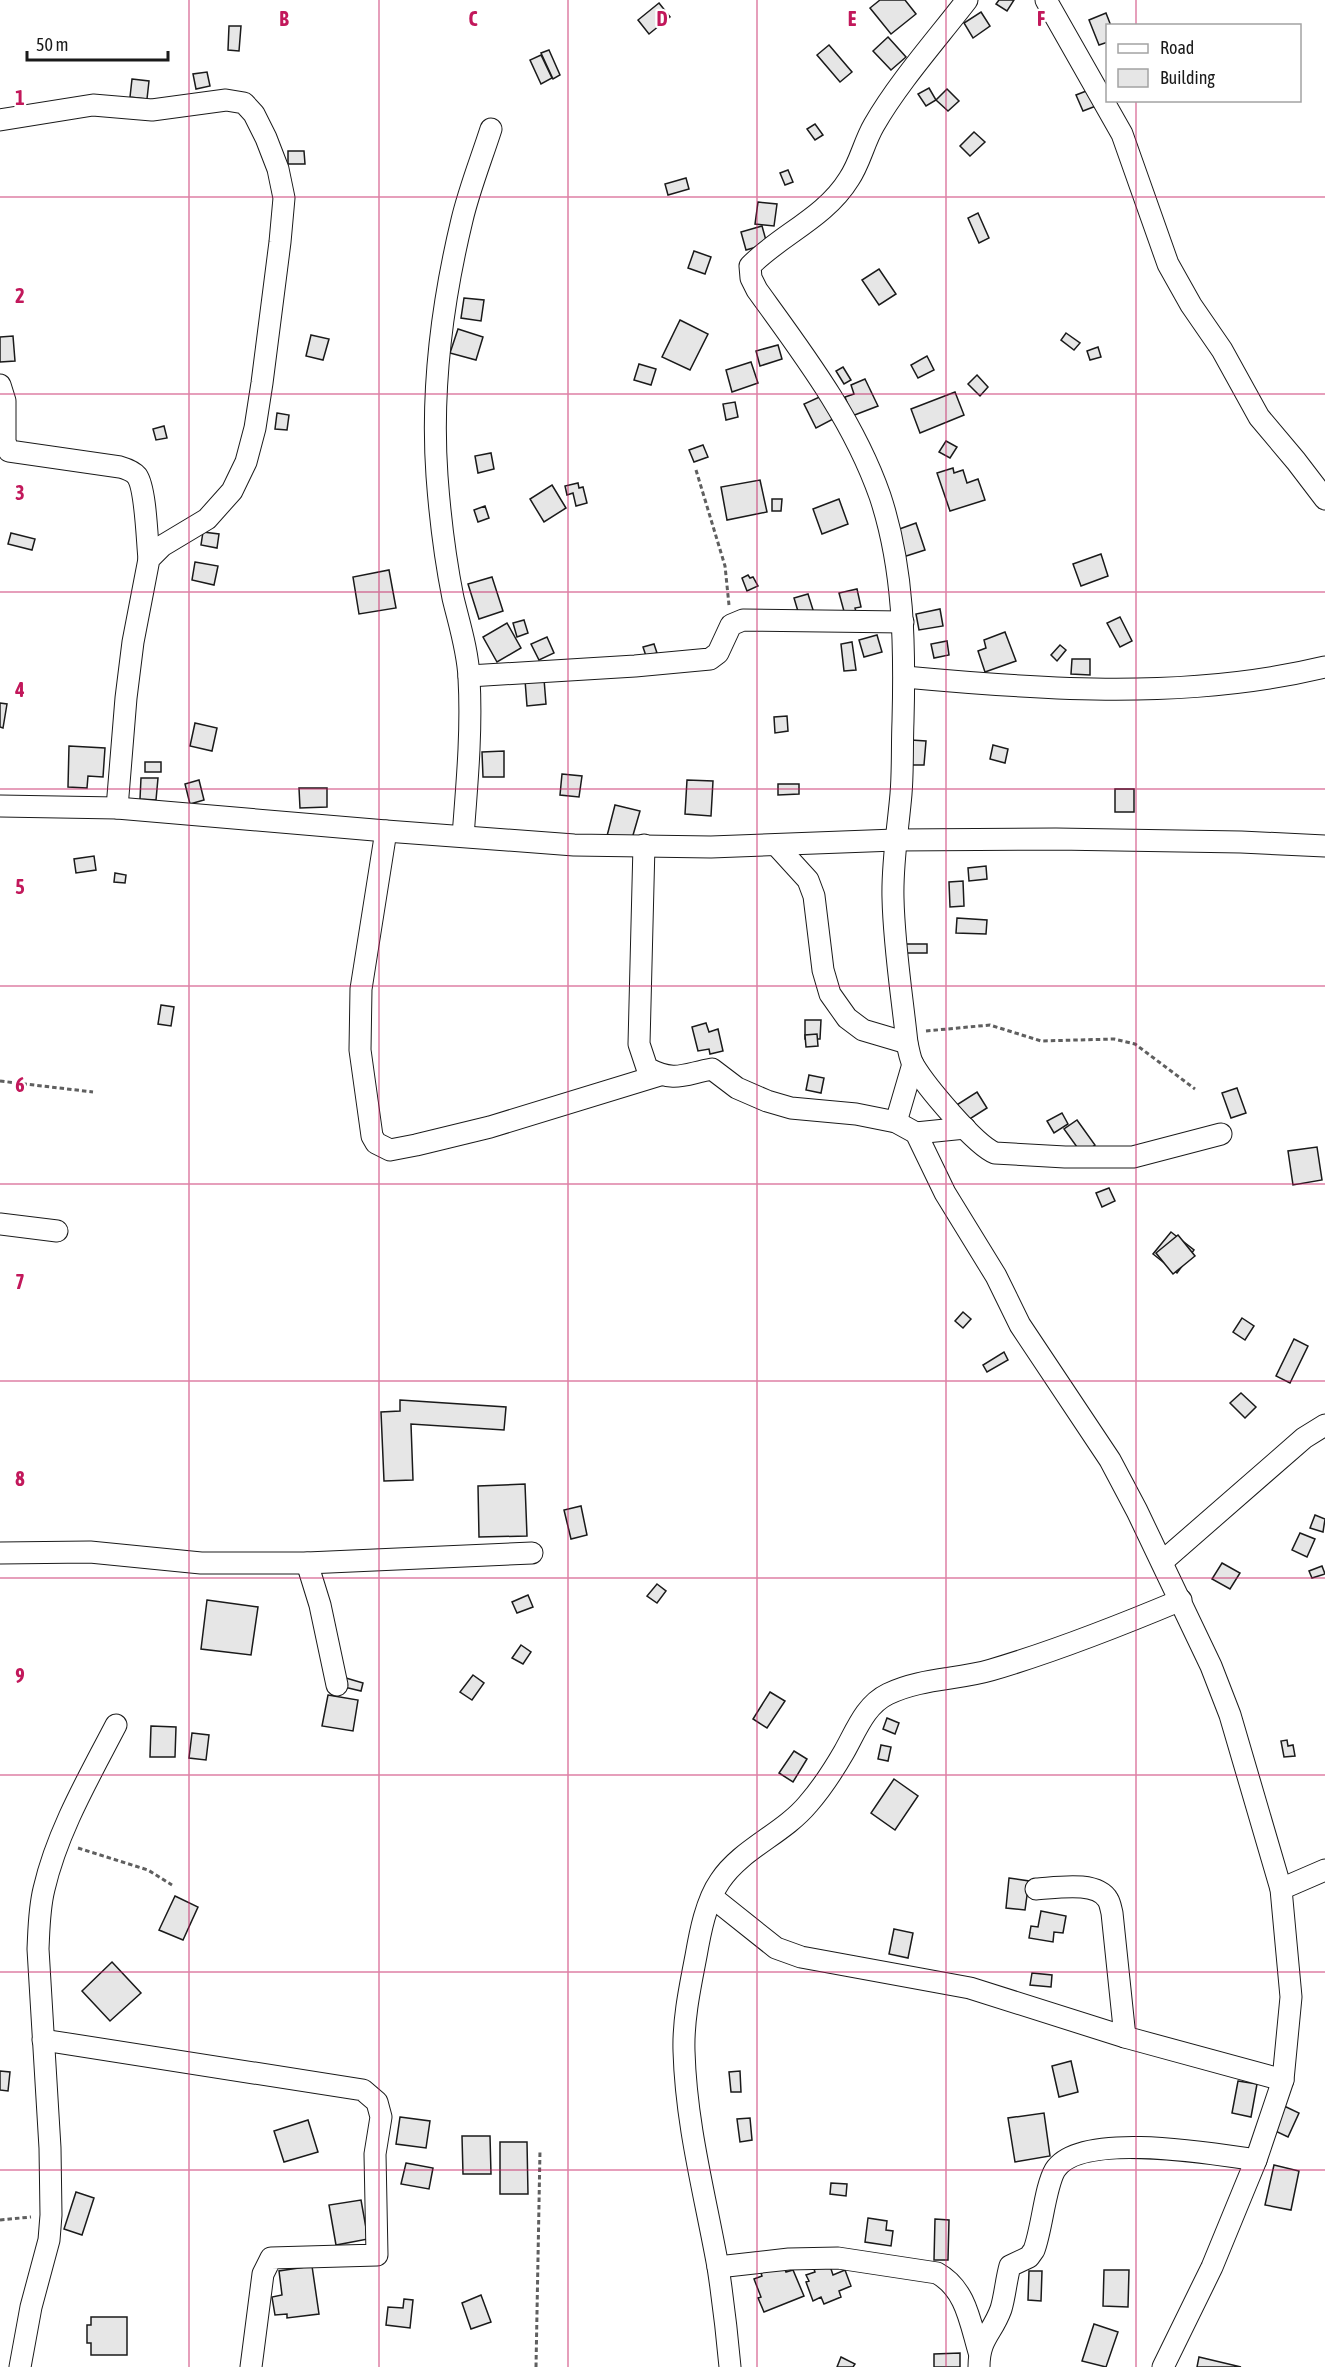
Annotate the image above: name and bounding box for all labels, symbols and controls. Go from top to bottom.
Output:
text: B [279,7,289,30]
text: C [469,7,478,30]
text: D [656,7,668,30]
text: E [848,7,857,30]
text: F [1037,7,1045,30]
scale bar [27,24,168,62]
legend [1106,24,1301,102]
text: 50 m [36,34,68,55]
text: Road [1160,37,1194,58]
text: Building [1160,67,1215,88]
text: 1 [15,86,25,109]
text: 2 [15,284,25,307]
text: 3 [15,481,25,504]
text: 4 [14,678,25,701]
text: 5 [15,875,25,898]
text: 6 [15,1073,25,1096]
text: 7 [15,1270,25,1293]
text: 8 [15,1467,25,1490]
text: 9 [15,1664,25,1687]

